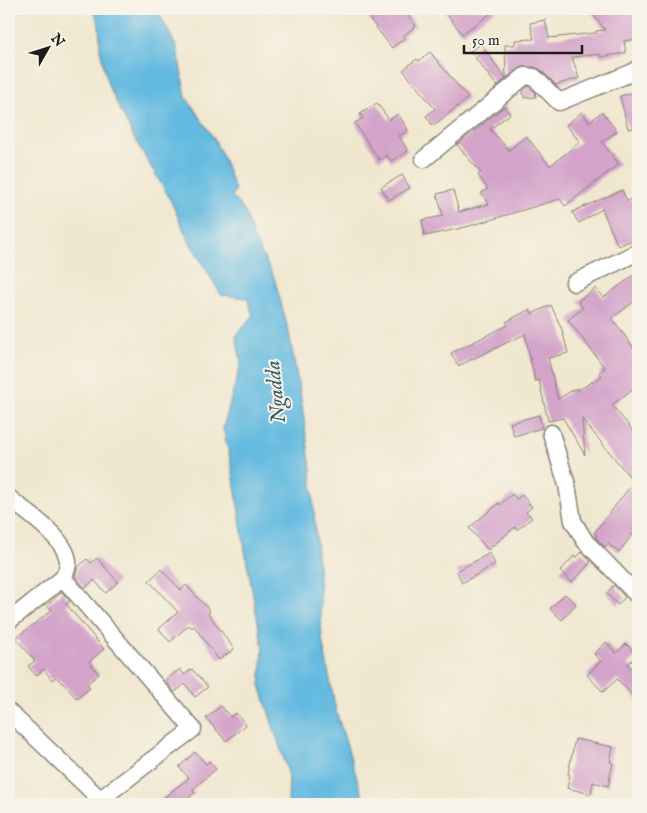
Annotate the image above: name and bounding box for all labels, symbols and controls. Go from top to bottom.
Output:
north arrow [22,22,72,72]
scale bar [464,22,582,54]
text: N [46,29,68,51]
text: 50 m [472,31,500,50]
water label: Ngadda [260,359,293,425]

